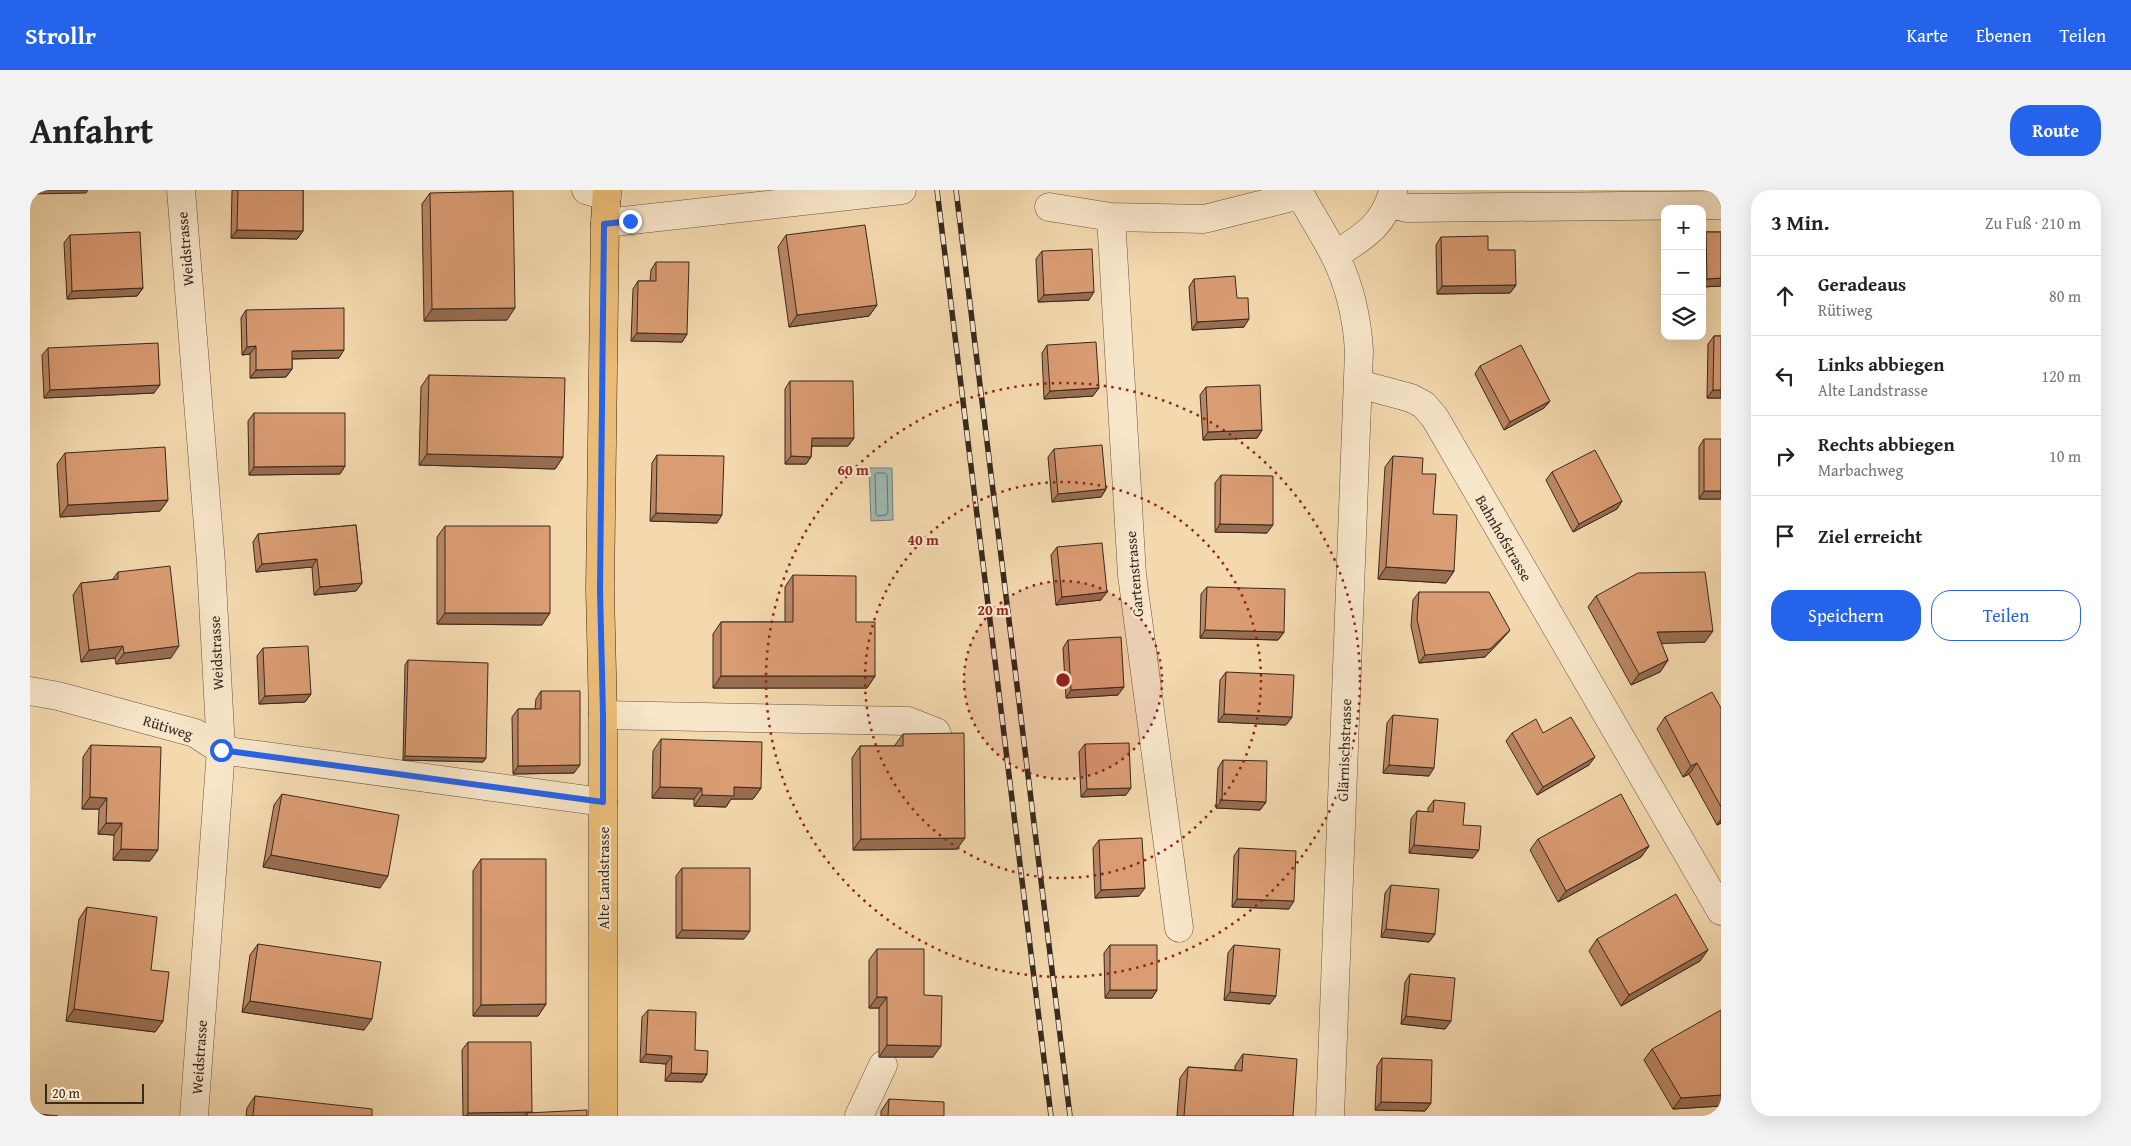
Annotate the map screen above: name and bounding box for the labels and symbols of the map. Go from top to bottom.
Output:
route end [619,210,642,233]
street label: Weidstrasse [171,211,199,287]
text: 60 m [837,459,869,480]
street label: Bahnhofstrasse [1471,491,1537,585]
text: 40 m [907,529,939,550]
street label: Gartenstrasse [1120,530,1148,618]
text: 20 m [977,599,1009,620]
street label: Weidstrasse [204,615,228,691]
centre of rings [1054,671,1072,689]
street label: Glärnischstrasse [1332,698,1356,802]
street label: Rütiweg [140,709,196,745]
route start [210,739,233,762]
street label: Alte Landstrasse [593,826,614,930]
street label: Weidstrasse [186,1019,212,1095]
scale bar [45,1081,144,1104]

